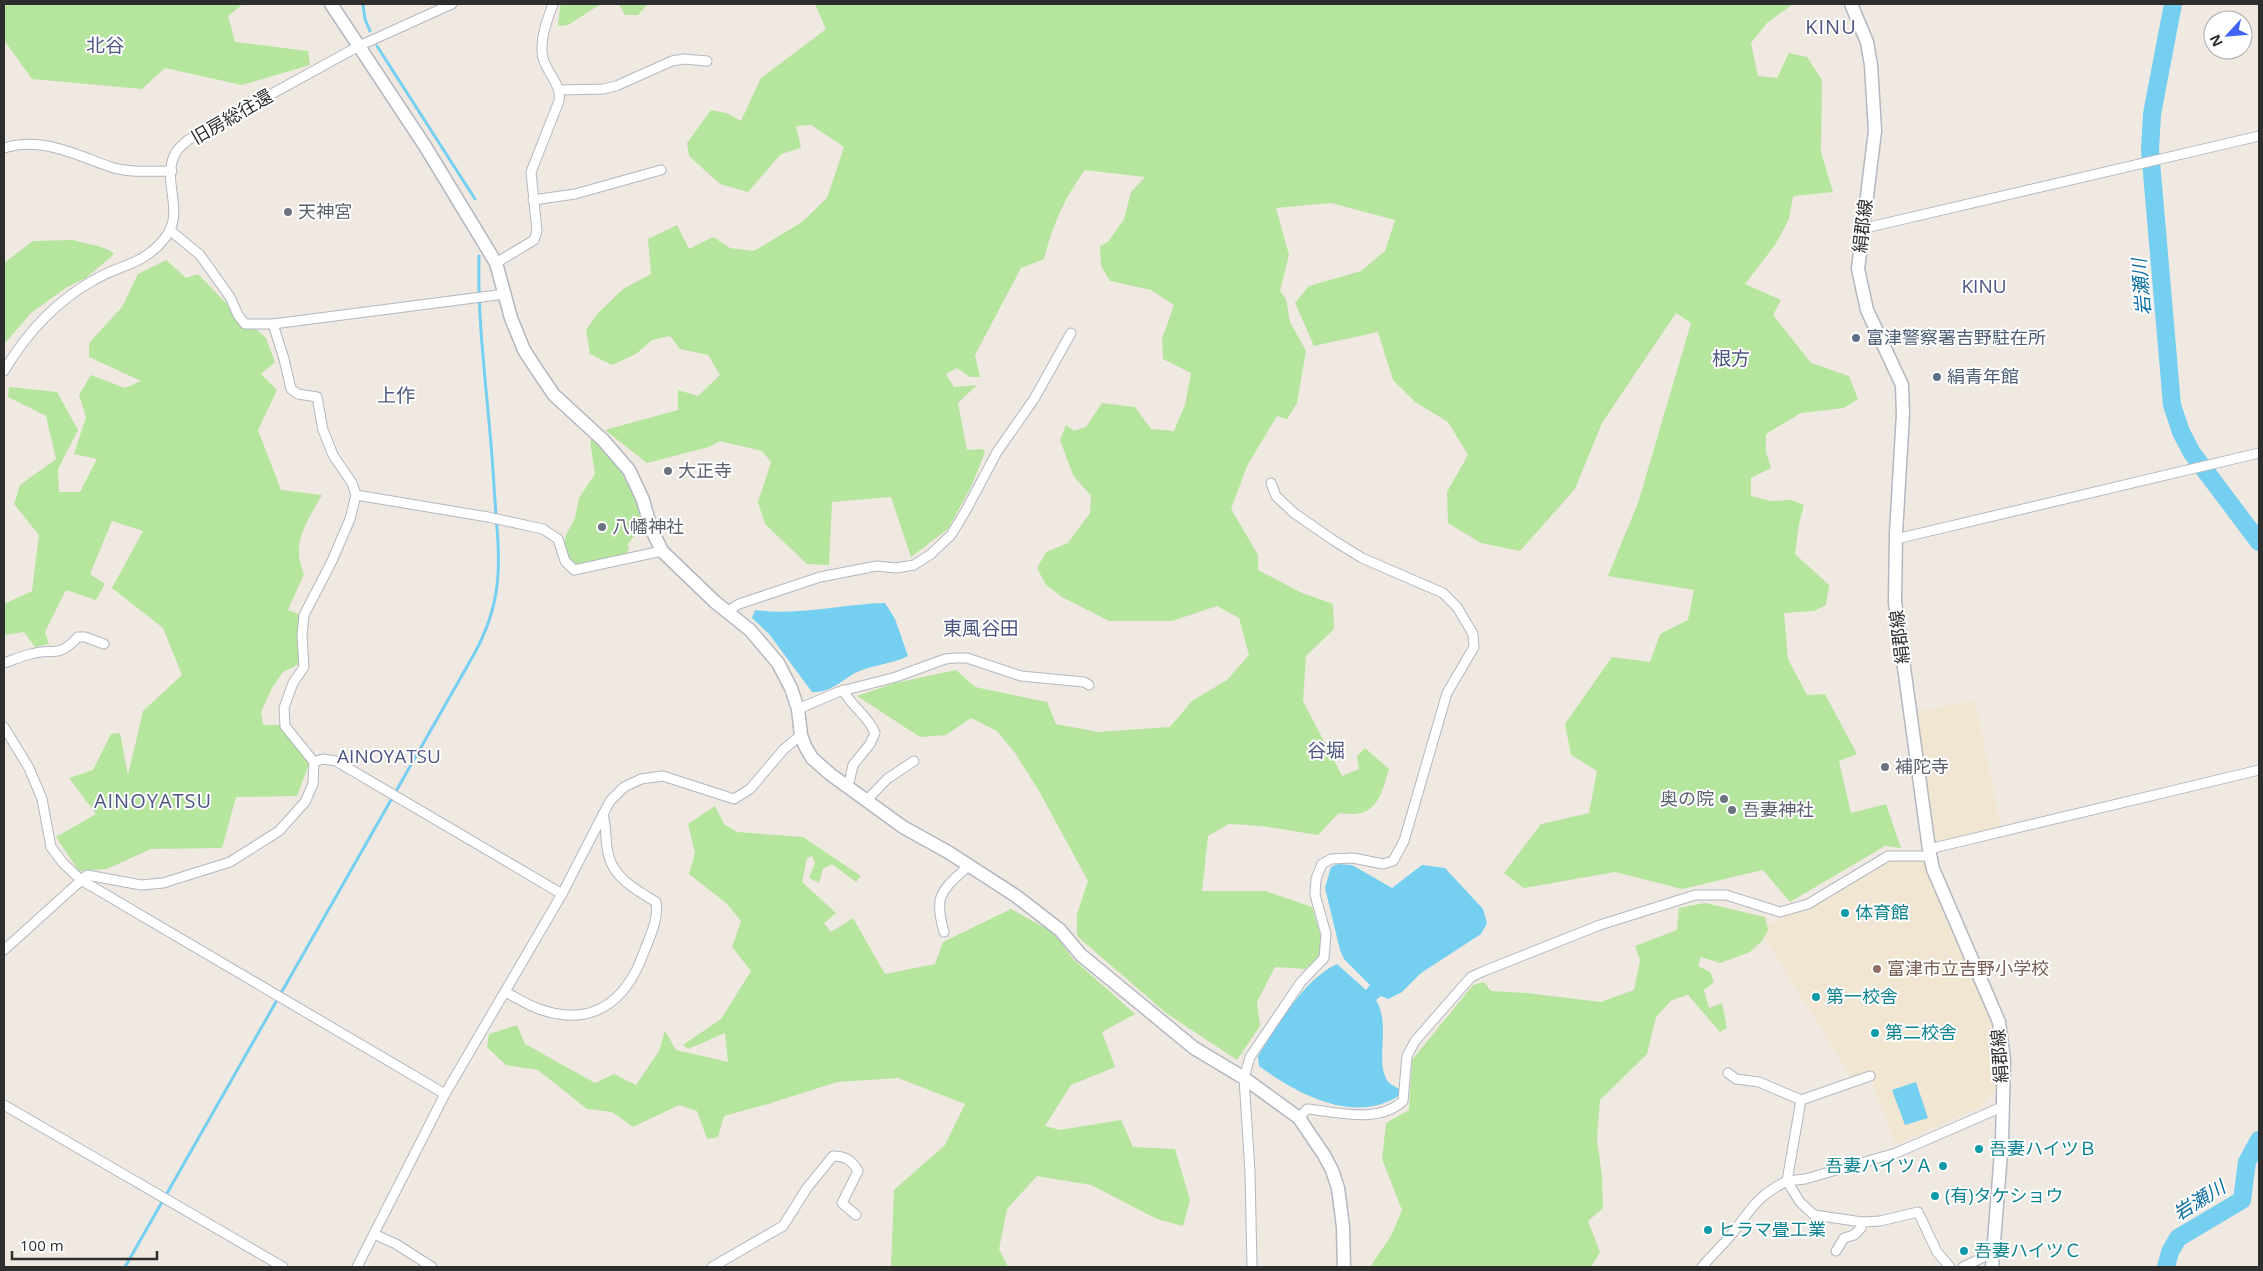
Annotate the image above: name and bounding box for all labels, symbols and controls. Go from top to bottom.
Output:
north arrow [2203,10,2253,60]
district label: KINU [1805,13,1857,40]
district label: 北谷 [86,32,124,58]
text: N [2205,32,2227,50]
street label: 旧房総往還 [187,83,276,149]
street label: 絹郡線 [1847,198,1877,254]
place label: 天神宮 [298,199,352,223]
marker: 天神宮 [282,206,294,218]
water label: 岩瀬川 [2125,255,2156,317]
district label: KINU [1961,273,2007,299]
place label: 富津警察署吉野駐在所 [1866,325,2046,349]
marker: 富津警察署吉野駐在所 [1850,332,1862,344]
district label: 根方 [1712,345,1750,371]
place label: 絹青年館 [1947,364,2019,388]
marker: 絹青年館 [1931,371,1943,383]
district label: 上作 [377,382,415,408]
place label: 大正寺 [678,458,732,482]
marker: 大正寺 [662,465,674,477]
place label: 八幡神社 [612,514,684,538]
marker: 八幡神社 [596,521,608,533]
street label: 絹郡線 [1884,609,1914,665]
district label: 東風谷田 [943,615,1019,641]
district label: 谷堀 [1307,737,1345,763]
district label: AINOYATSU [337,743,441,769]
place label: 補陀寺 [1895,754,1949,778]
marker: 補陀寺 [1879,761,1891,773]
place label: 奥の院 [1660,786,1714,810]
district label: AINOYATSU [94,787,212,814]
marker: 奥の院 [1718,793,1730,805]
place label: 吾妻神社 [1742,797,1814,821]
marker: 吾妻神社 [1726,804,1738,816]
place label: 体育館 [1855,900,1909,924]
marker: 体育館 [1839,907,1851,919]
place label: 富津市立吉野小学校 [1887,956,2049,980]
marker: 富津市立吉野小学校 [1871,963,1883,975]
place label: 第一校舎 [1826,984,1898,1008]
marker: 第一校舎 [1810,991,1822,1003]
place label: 第二校舎 [1885,1020,1957,1044]
marker: 第二校舎 [1869,1027,1881,1039]
street label: 絹郡線 [1985,1028,2013,1084]
place label: 吾妻ハイツＢ [1989,1136,2097,1160]
marker: 吾妻ハイツＢ [1973,1143,1985,1155]
place label: 吾妻ハイツＡ [1825,1153,1933,1177]
marker: 吾妻ハイツＡ [1937,1160,1949,1172]
water label: 岩瀬川 [2168,1173,2232,1226]
place label: (有)タケショウ [1945,1183,2064,1207]
marker: (有)タケショウ [1929,1190,1941,1202]
place label: ヒラマ畳工業 [1718,1217,1826,1241]
marker: ヒラマ畳工業 [1702,1224,1714,1236]
scale bar [12,1228,158,1260]
text: 100 m [20,1235,64,1255]
place label: 吾妻ハイツＣ [1974,1238,2082,1262]
marker: 吾妻ハイツＣ [1958,1245,1970,1257]

